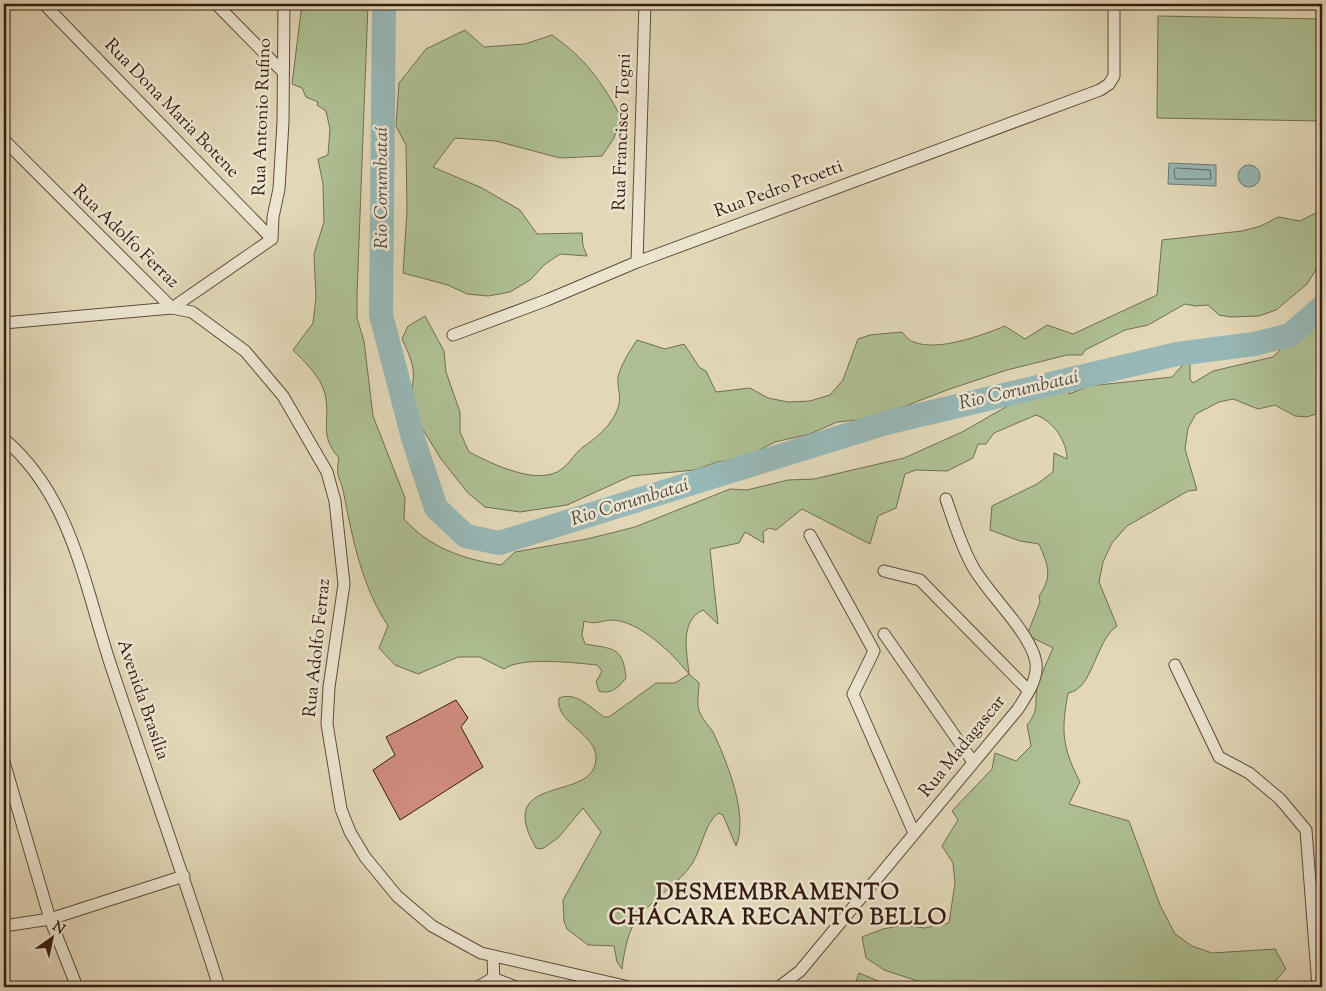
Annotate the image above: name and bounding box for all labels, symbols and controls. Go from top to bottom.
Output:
street label: Rua Dona Maria Botene [97,33,245,185]
street label: Rua Antonio Rufino [247,37,279,196]
street label: Rua Francisco Togni [607,53,639,211]
water label: Rio Corumbataí [369,127,396,249]
street label: Rua Pedro Proetti [711,155,847,225]
street label: Rua Adolfo Ferraz [66,179,184,295]
water label: Rio Corumbataí [957,364,1082,418]
water label: Rio Corumbataí [568,472,692,534]
street label: Rua Adolfo Ferraz [298,577,338,719]
street label: Avenida Brasília [109,636,175,764]
street label: Rua Madagascar [914,690,1013,804]
district label: DESMEMBRAMENTO CHÁCARA RECANTO BELLO [609,878,947,935]
north arrow [28,914,78,964]
text: N [48,917,68,940]

